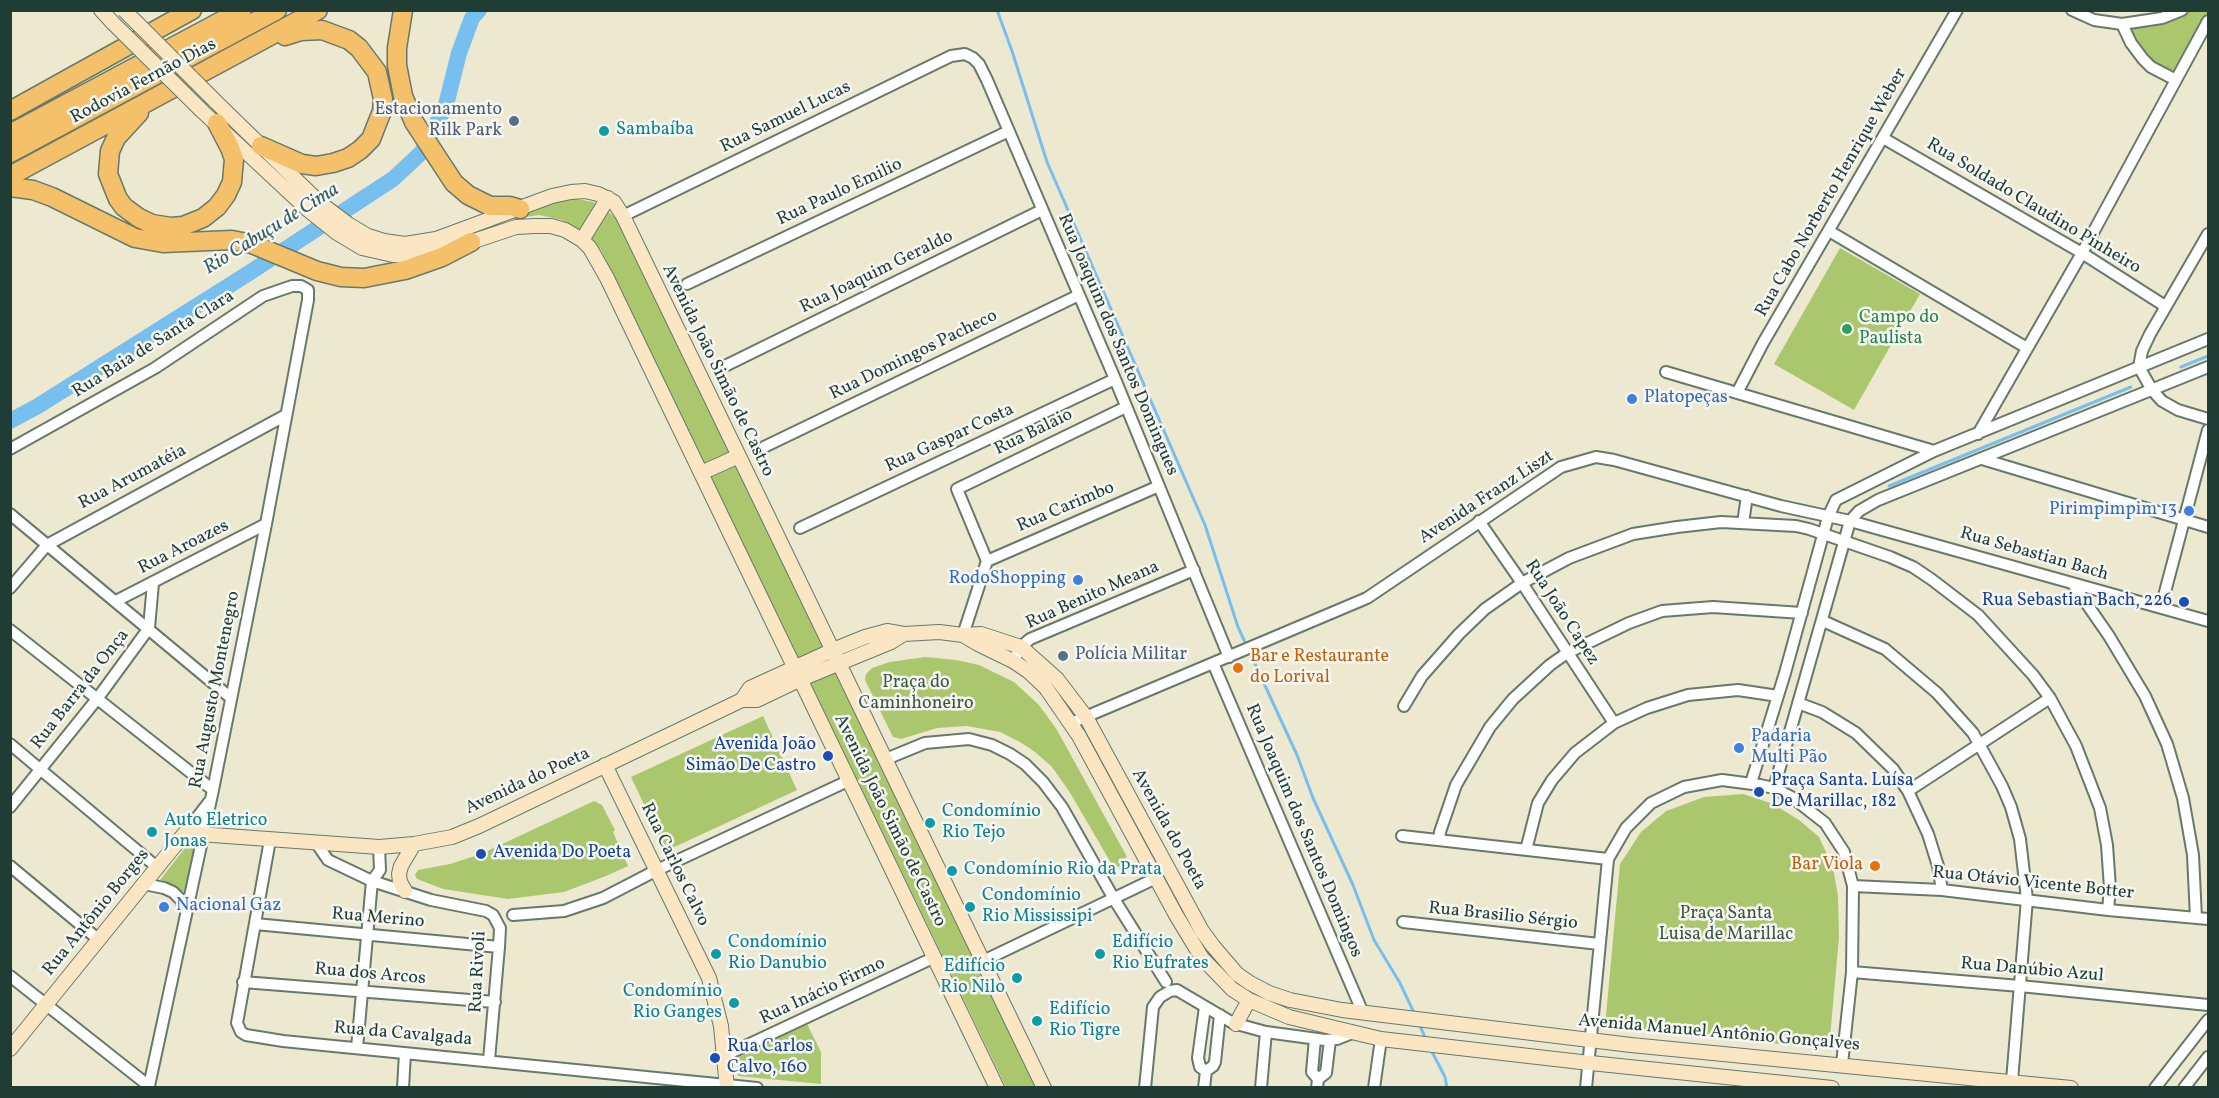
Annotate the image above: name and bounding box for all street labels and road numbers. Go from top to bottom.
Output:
street label: Rodovia Fernão Dias [67,34,221,130]
street label: Rua Cabo Norberto Henrique Weber [1752,65,1912,321]
street label: Rua Samuel Lucas [717,77,855,159]
street label: Rua Soldado Claudino Pinheiro [1922,134,2144,280]
street label: Rua Paulo Emilio [774,155,906,231]
street label: Rua Joaquim dos Santos Domingues [1052,211,1182,479]
street label: Rua Joaquim Geraldo [797,227,957,319]
street label: Avenida João Simão de Castro [656,261,778,481]
street label: Rua Baia de Santa Clara [69,286,239,404]
street label: Rua Domingos Pacheco [827,306,1001,406]
street label: Rua Gaspar Costa [882,400,1018,478]
street label: Rua Balaio [991,405,1077,461]
street label: Rua Arumatéia [75,441,191,515]
street label: Avenida Franz Liszt [1416,446,1558,550]
street label: Rua Carimbo [1014,478,1118,538]
street label: Rua Aroazes [135,516,233,580]
street label: Rua Sebastian Bach [1957,523,2111,587]
street label: Rua João Capez [1519,556,1603,670]
street label: Rua Benito Meana [1023,557,1163,635]
street label: Rua Augusto Montenegro [186,589,246,791]
street label: Rua Barra da Onça [27,626,135,754]
street label: Rua Joaquim dos Santos Domingos [1240,701,1366,961]
street label: Avenida João Simão de Castro [828,711,950,931]
street label: Avenida do Poeta [462,744,594,820]
street label: Avenida do Poeta [1126,766,1210,894]
street label: Rua Carlos Calvo [635,800,713,930]
street label: Rua Antônio Borges [39,845,155,981]
street label: Rua Otávio Vicente Botter [1931,863,2135,905]
street label: Rua Brasilio Sérgio [1427,898,1579,936]
street label: Rua Merino [331,904,425,934]
street label: Rua Rivoli [466,930,492,1014]
street label: Rua Inácio Firmo [757,954,889,1030]
street label: Rua Danúbio Azul [1959,954,2105,988]
street label: Rua dos Arcos [313,959,427,991]
street label: Avenida Manuel Antônio Gonçalves [1577,1011,1861,1057]
street label: Rua da Cavalgada [333,1018,473,1052]

